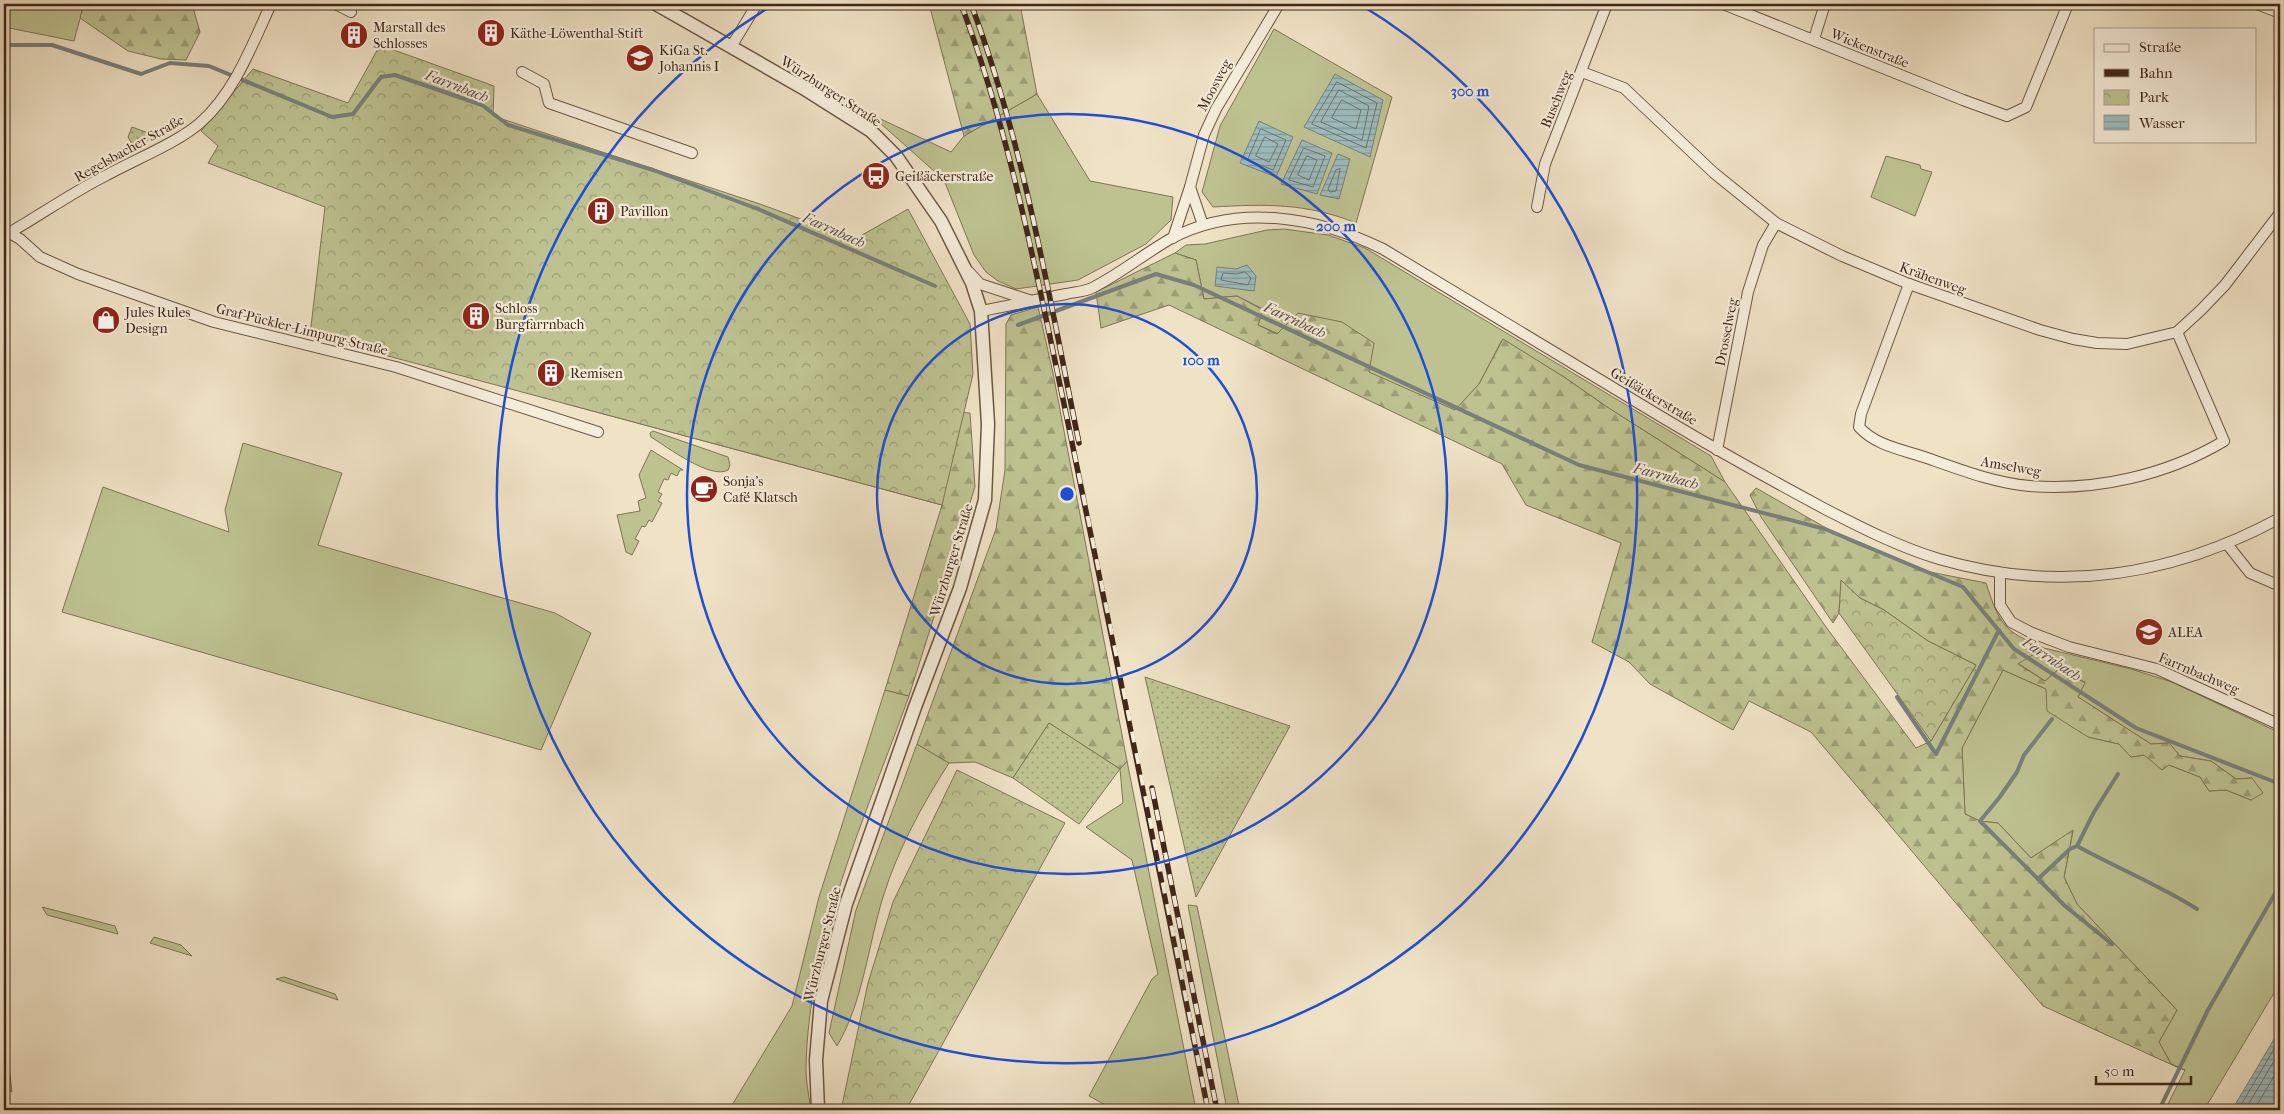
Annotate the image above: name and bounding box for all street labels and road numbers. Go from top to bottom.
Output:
street label: Wickenstraße [1827,25,1912,72]
street label: Würzburger Straße [776,52,885,130]
street label: Moosweg [1194,56,1235,114]
street label: Buschweg [1537,68,1576,130]
street label: Regelsbacher Straße [71,111,187,186]
street label: Krähenweg [1897,259,1969,299]
street label: Drosselweg [1712,296,1742,368]
street label: Graf-Pückler-Limpurg-Straße [214,300,390,359]
street label: Geißäckerstraße [1607,364,1700,429]
street label: Amselweg [1978,453,2043,480]
street label: Würzburger Straße [926,502,977,620]
street label: Farrnbachweg [2156,649,2242,698]
street label: Würzburger Straße [800,885,845,1004]

